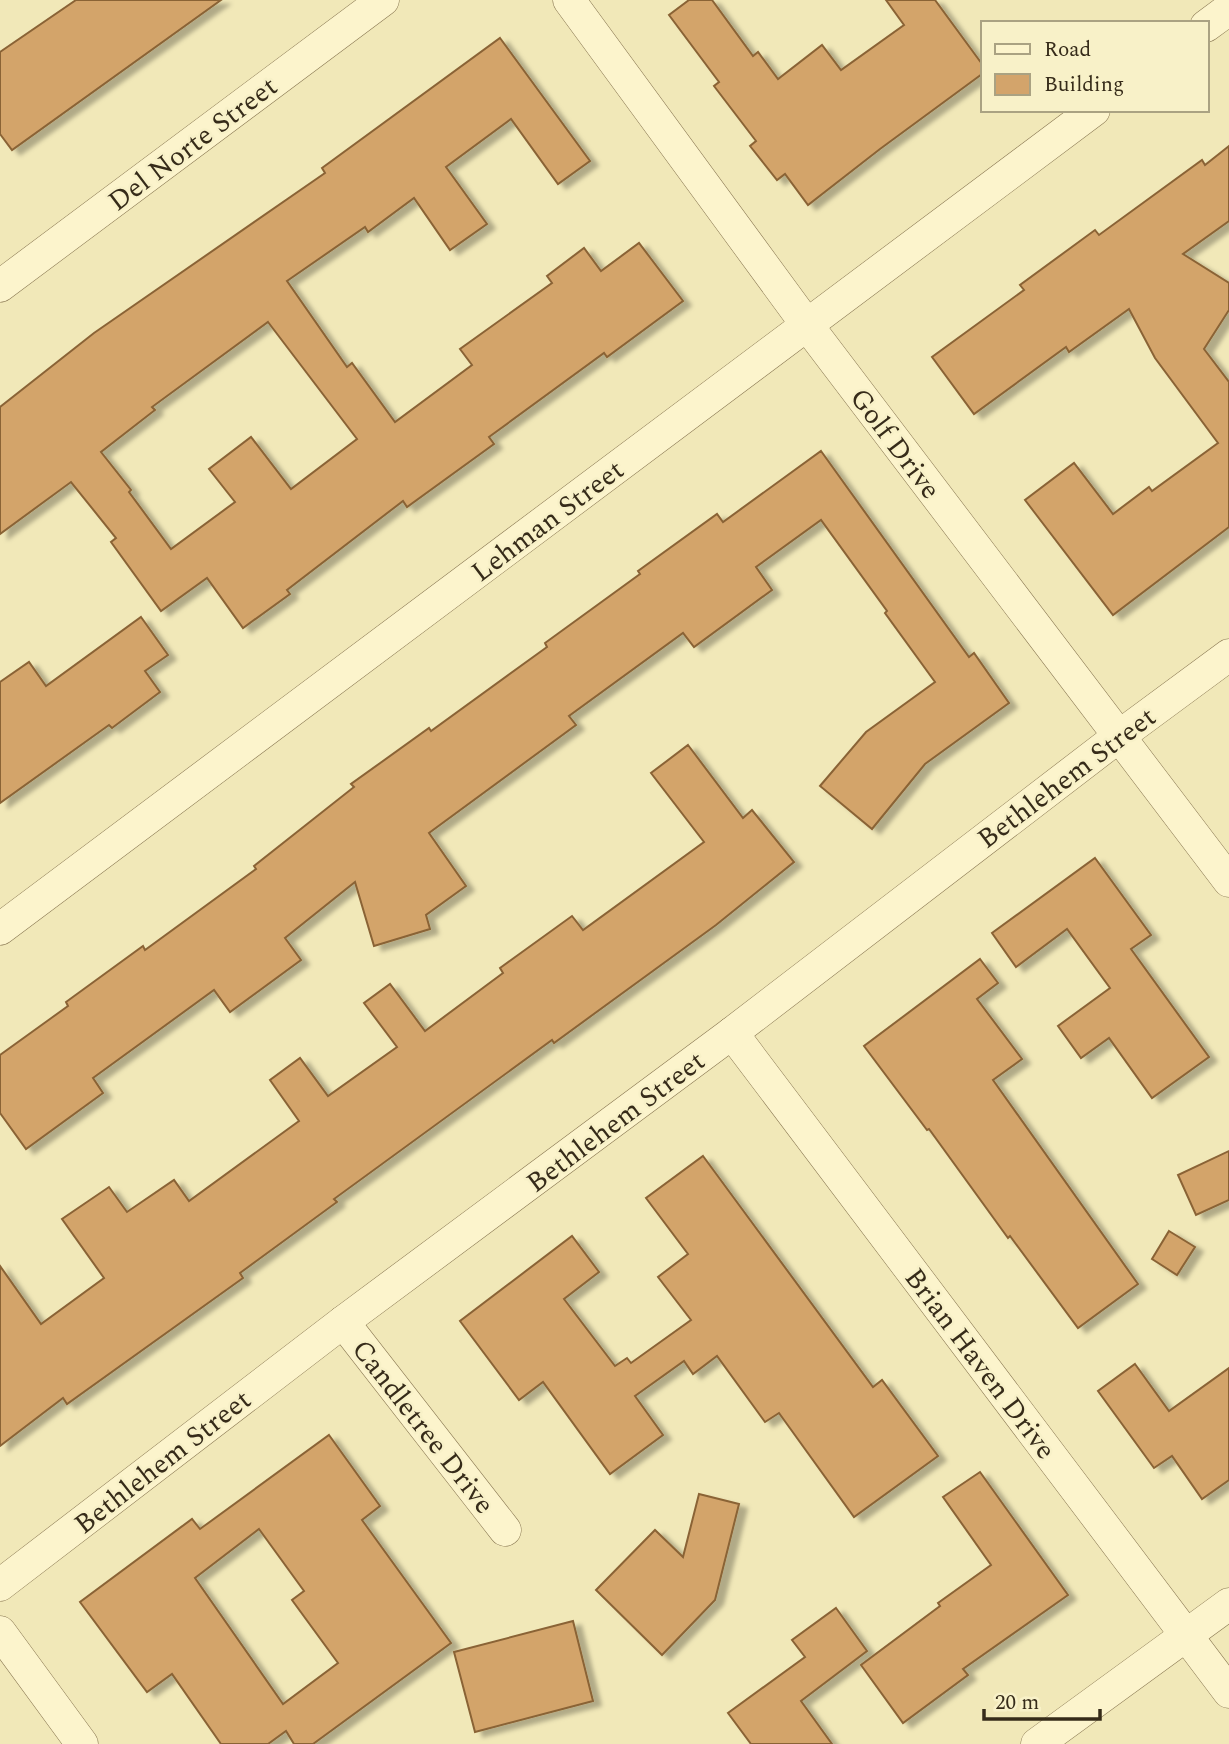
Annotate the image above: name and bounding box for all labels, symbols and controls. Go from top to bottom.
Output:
legend [981,21,1208,112]
text: Road [1044,34,1091,66]
street label: Del Norte Street [99,66,287,222]
text: Building [1044,69,1124,101]
street label: Golf Drive [839,379,951,509]
street label: Lehman Street [462,449,634,593]
street label: Bethlehem Street [968,696,1166,860]
street label: Bethlehem Street [517,1040,715,1204]
street label: Brian Haven Drive [893,1259,1066,1469]
street label: Candletree Drive [341,1330,505,1524]
street label: Bethlehem Street [65,1379,261,1545]
scale bar [984,1678,1100,1722]
text: 20 m [995,1687,1039,1719]

